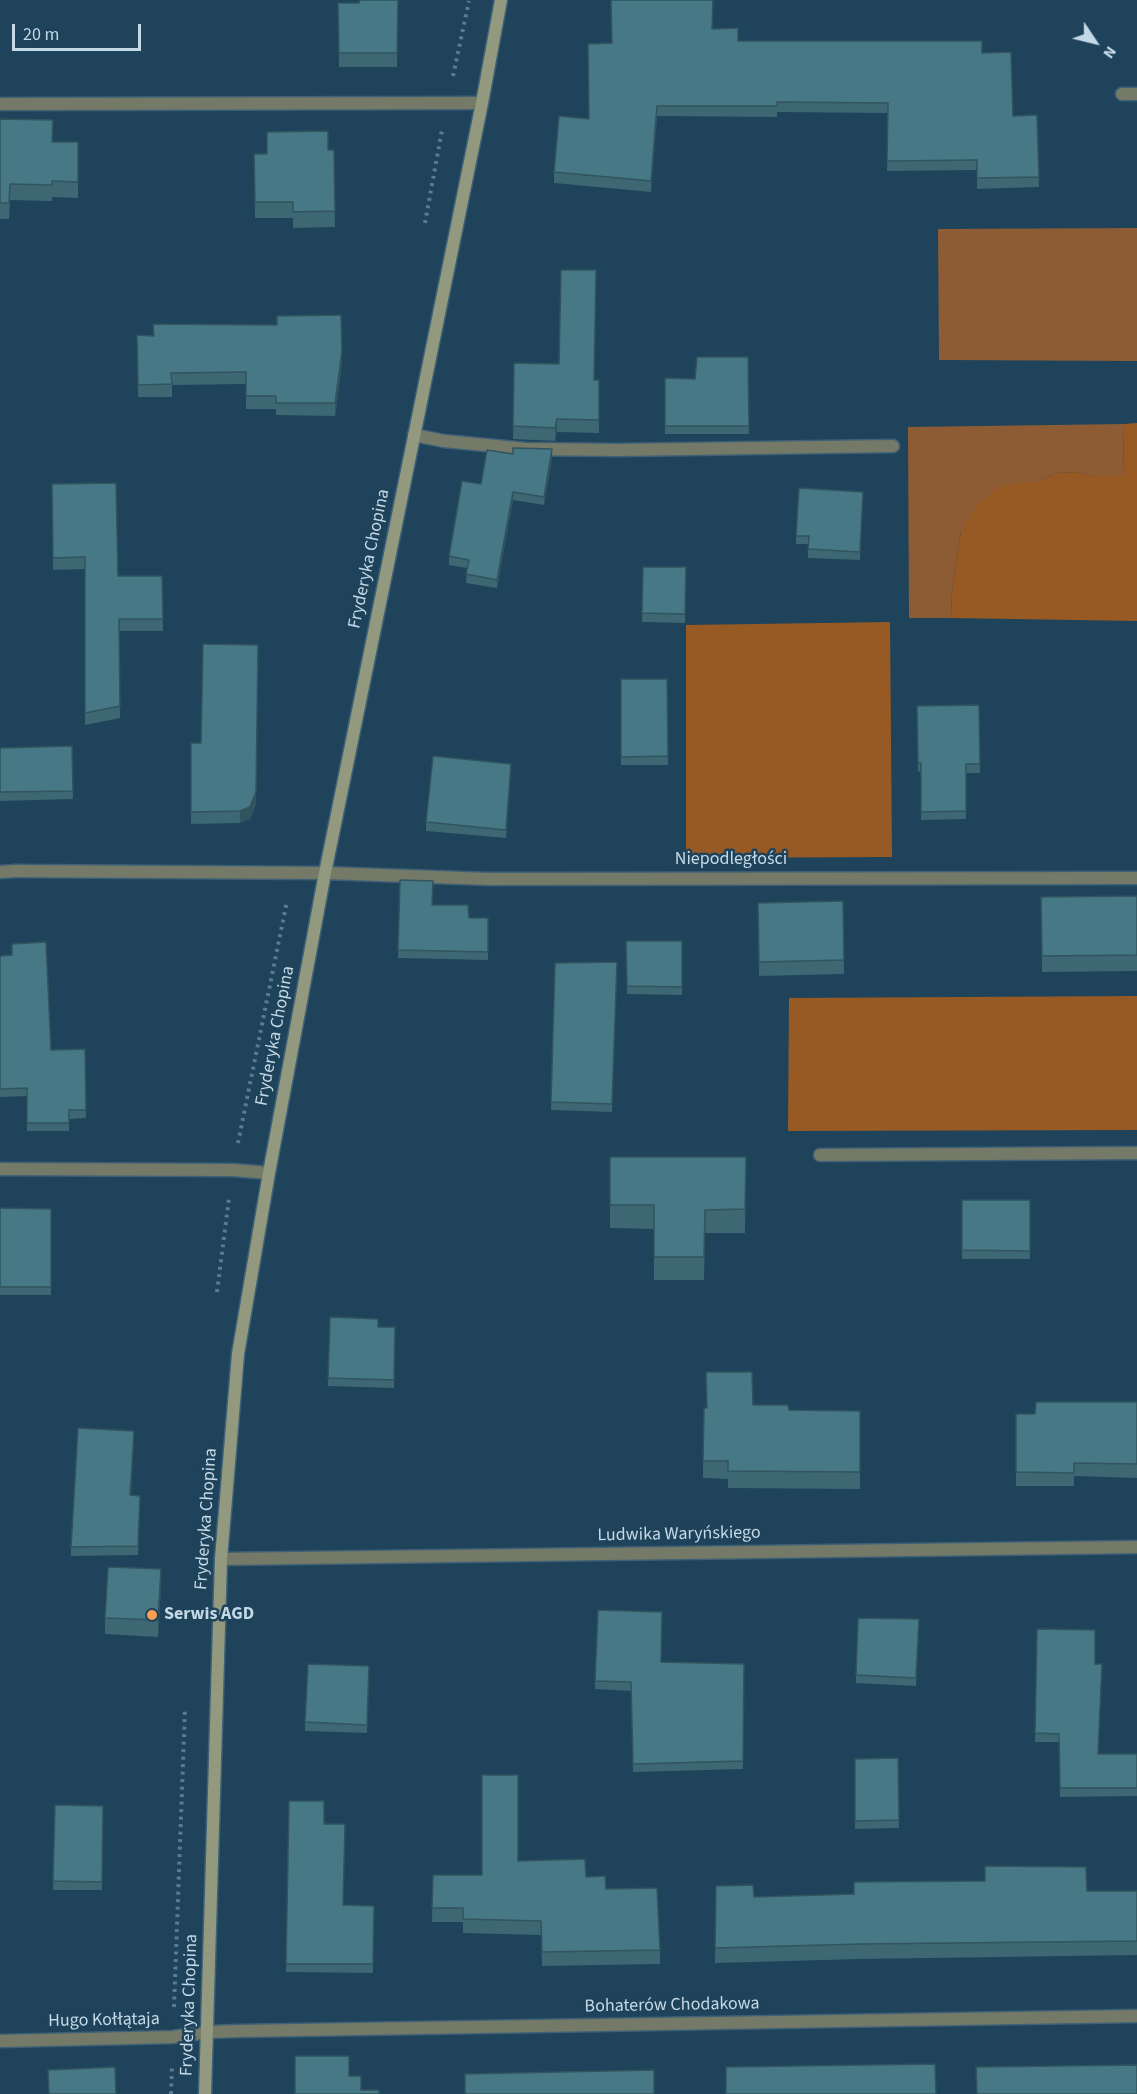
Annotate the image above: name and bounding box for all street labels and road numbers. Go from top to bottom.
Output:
street label: Fryderyka Chopina [345,487,395,631]
street label: Niepodległości [675,849,787,871]
street label: Fryderyka Chopina [252,964,300,1108]
street label: Fryderyka Chopina [191,1447,223,1591]
street label: Ludwika Waryńskiego [597,1523,761,1547]
street label: Fryderyka Chopina [177,1934,203,2076]
street label: Bohaterów Chodakowa [584,1994,760,2018]
street label: Hugo Kołłątaja [48,2009,160,2033]

